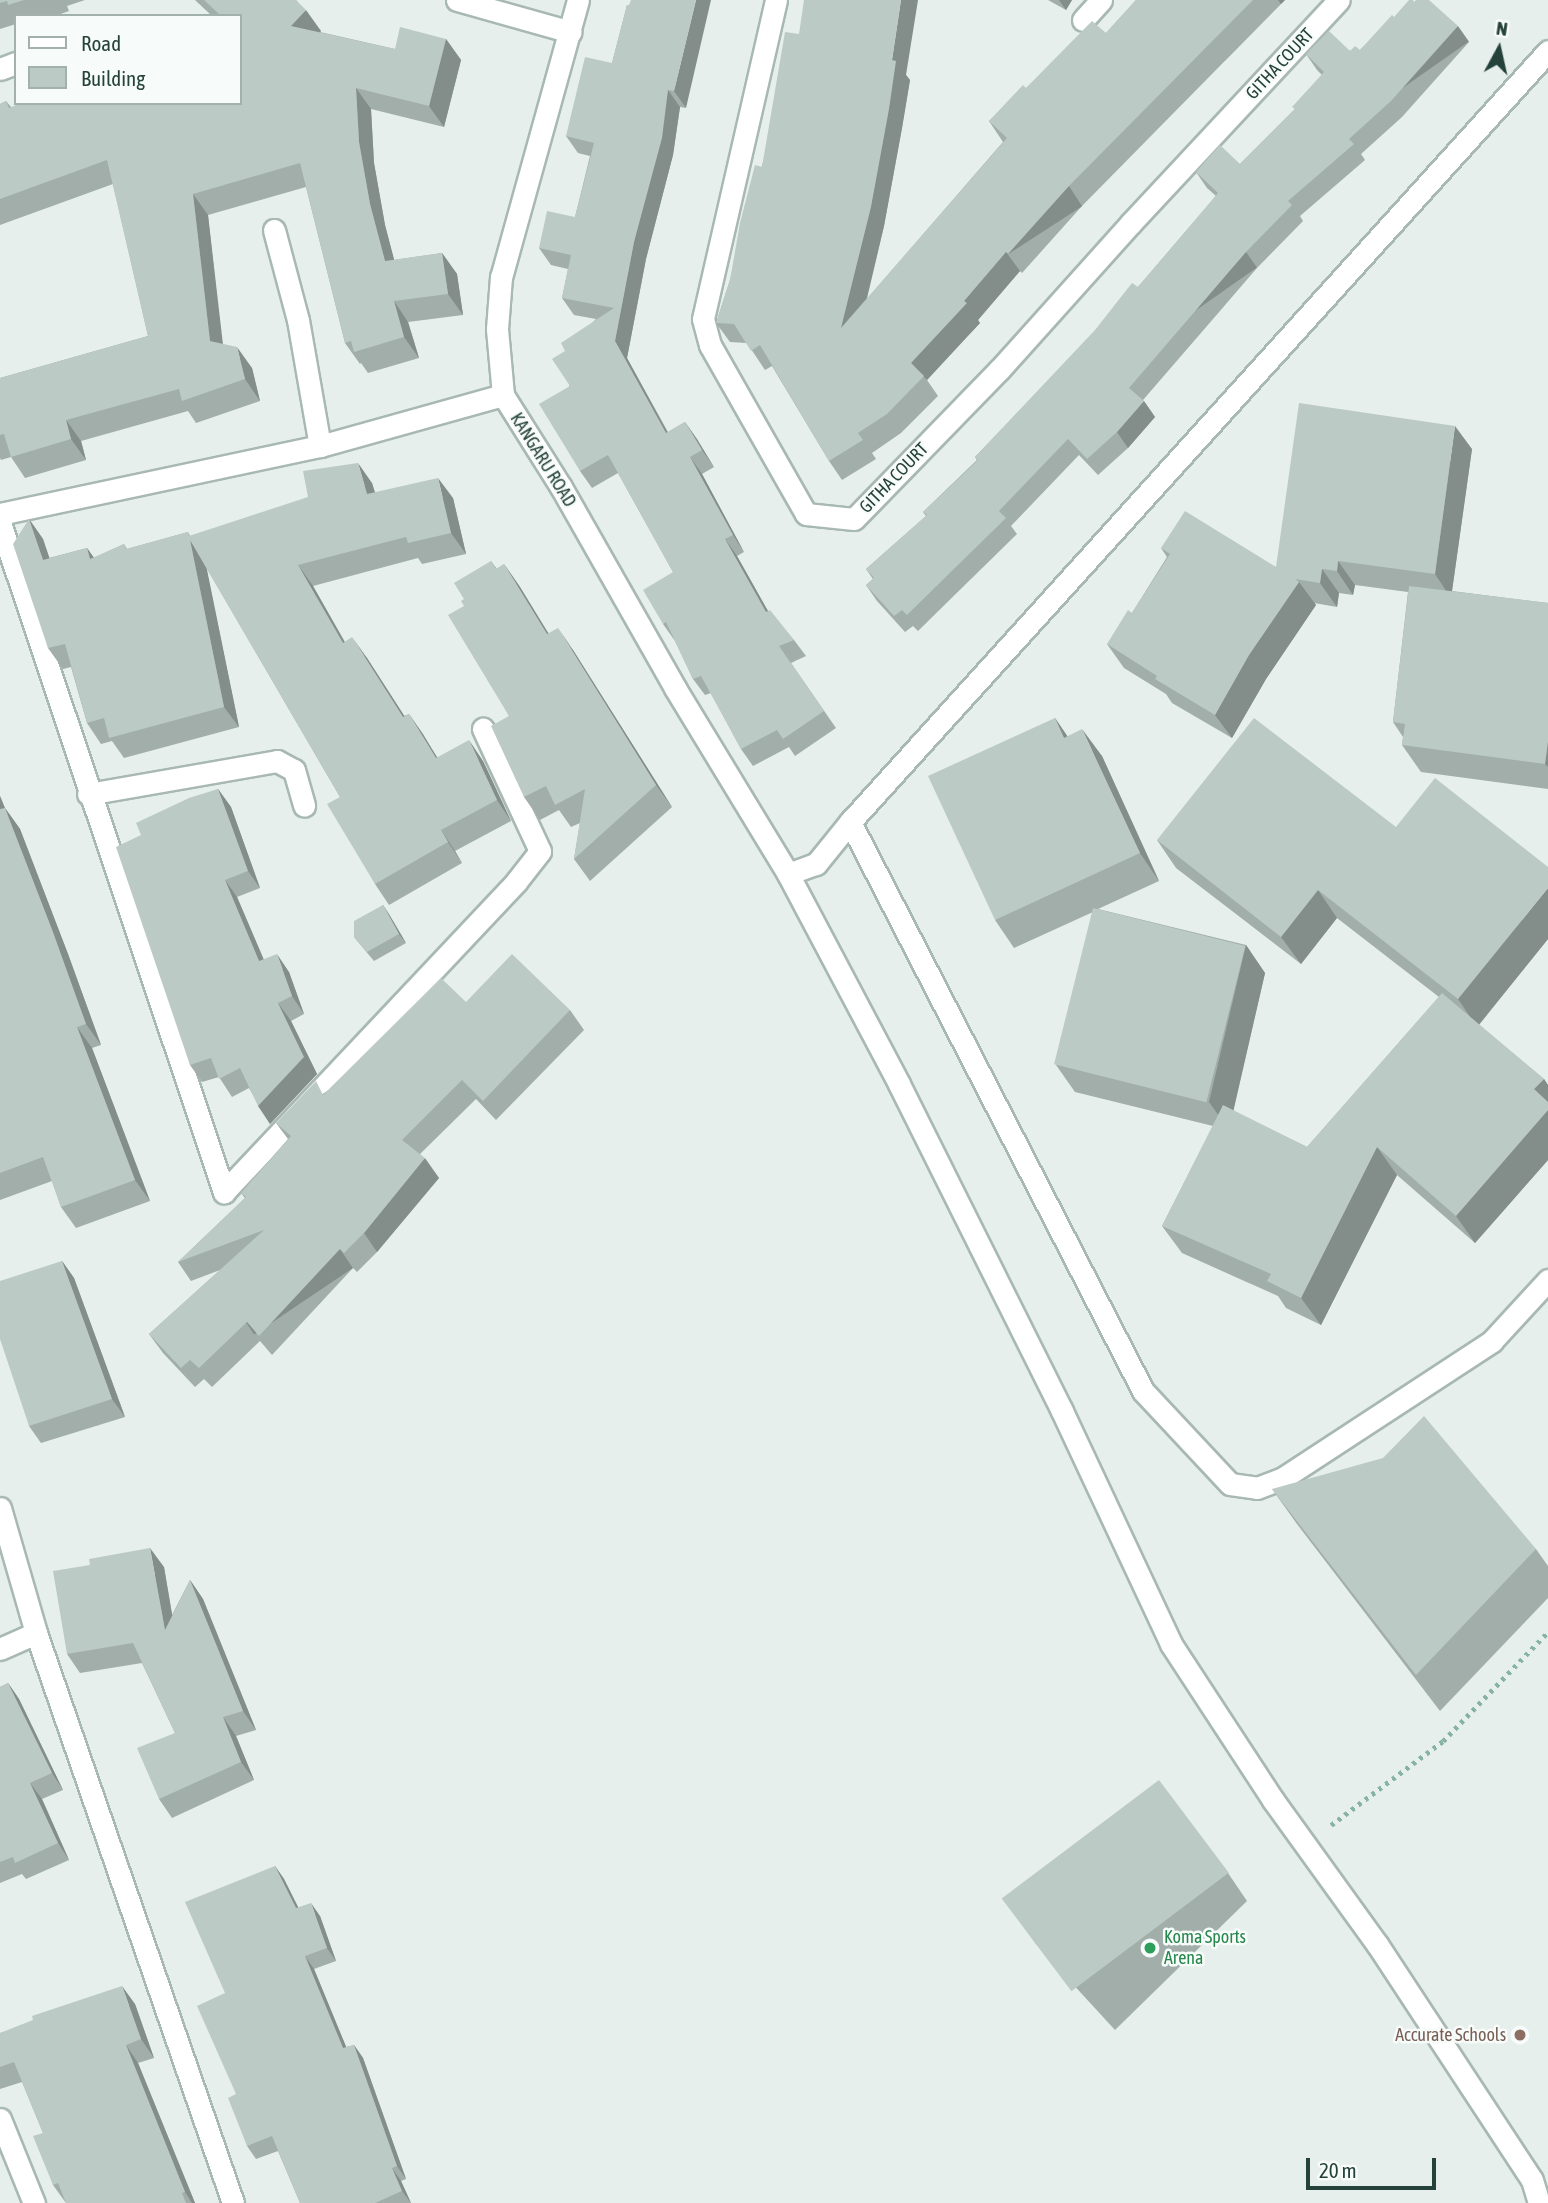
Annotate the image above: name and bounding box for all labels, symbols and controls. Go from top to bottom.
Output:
legend [14,14,242,105]
north arrow [1464,14,1534,84]
text: N [1495,17,1509,40]
street label: GITHA COURT [1242,24,1318,104]
text: Road [81,31,121,55]
text: Building [81,66,145,90]
street label: KANGARU ROAD [506,409,580,511]
street label: GITHA COURT [855,438,933,518]
place label: Koma Sports Arena [1164,1927,1246,1969]
marker: Koma Sports Arena [1142,1940,1158,1956]
place label: Accurate Schools [1395,2024,1506,2046]
marker: Accurate Schools [1512,2027,1528,2043]
scale bar [1310,2144,1440,2188]
text: 20 m [1319,2158,1357,2182]

